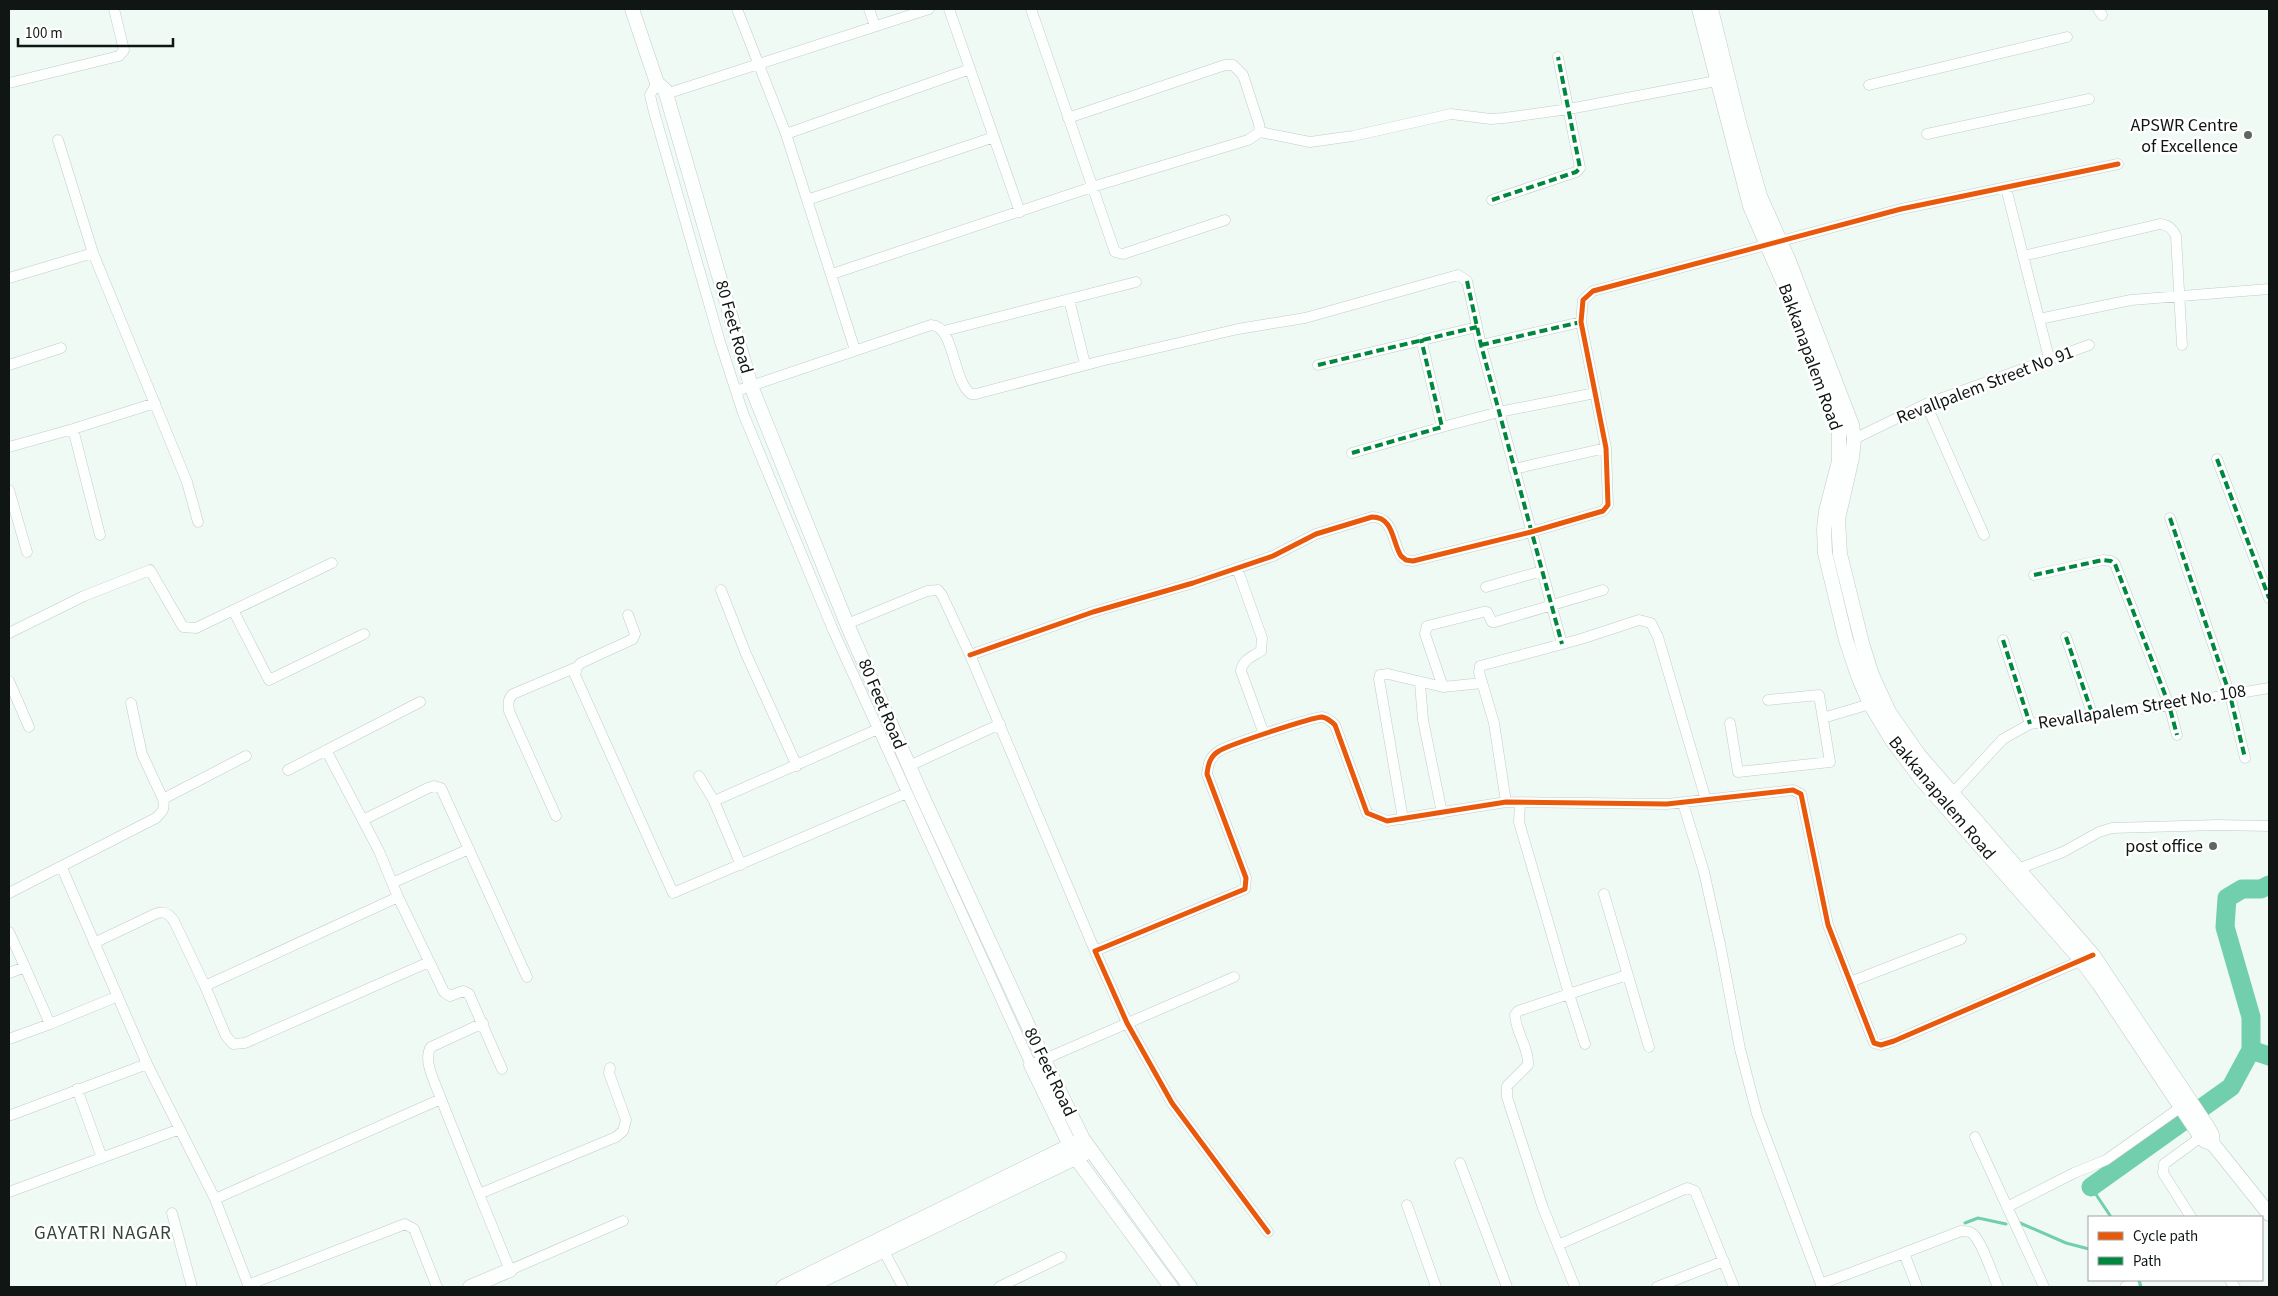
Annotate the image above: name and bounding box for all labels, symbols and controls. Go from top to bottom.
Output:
scale bar [18,15,172,47]
text: 100 m [25,23,63,44]
place label: APSWR Centre of Excellence [2130,113,2238,159]
marker: APSWR Centre of Excellence [2242,129,2254,141]
street label: 80 Feet Road [709,277,759,377]
street label: Bakkanapalem Road [1772,280,1848,434]
street label: Revallpalem Street No 91 [1893,340,2077,430]
street label: 80 Feet Road [852,655,912,753]
street label: Revallapalem Street No. 108 [2036,678,2248,736]
street label: Bakkanapalem Road [1883,731,2001,865]
place label: post office [2125,834,2203,859]
marker: post office [2207,840,2219,852]
street label: 80 Feet Road [1018,1023,1082,1121]
legend [2088,1216,2263,1281]
district label: GAYATRI NAGAR [34,1220,172,1247]
text: Cycle path [2133,1226,2198,1247]
text: Path [2133,1251,2161,1272]

